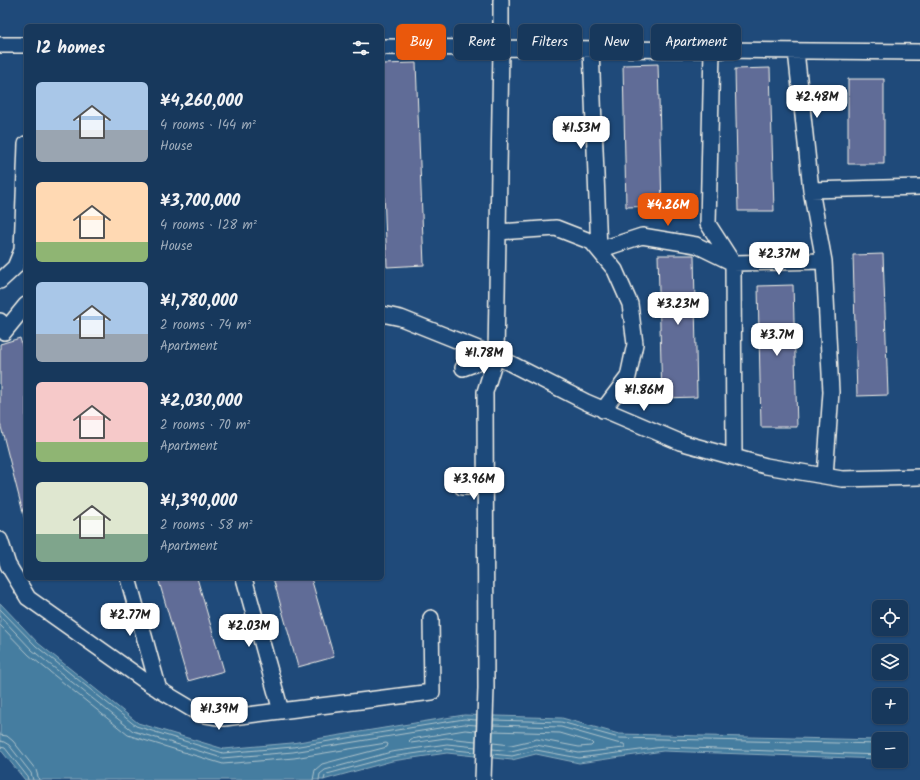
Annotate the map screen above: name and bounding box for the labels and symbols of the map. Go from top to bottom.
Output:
pin: ¥2.48M [784,85,850,119]
pin: ¥1.53M [548,116,614,150]
pin: ¥4.26M [635,193,701,227]
pin: ¥2.37M [746,242,812,276]
pin: ¥3.23M [645,292,711,326]
pin: ¥3.7M [749,323,805,357]
pin: ¥1.78M [451,341,517,375]
pin: ¥1.86M [611,378,677,412]
pin: ¥3.96M [441,467,507,501]
pin: ¥2.77M [97,603,163,637]
pin: ¥2.03M [216,614,282,648]
pin: ¥1.39M [186,697,252,731]

